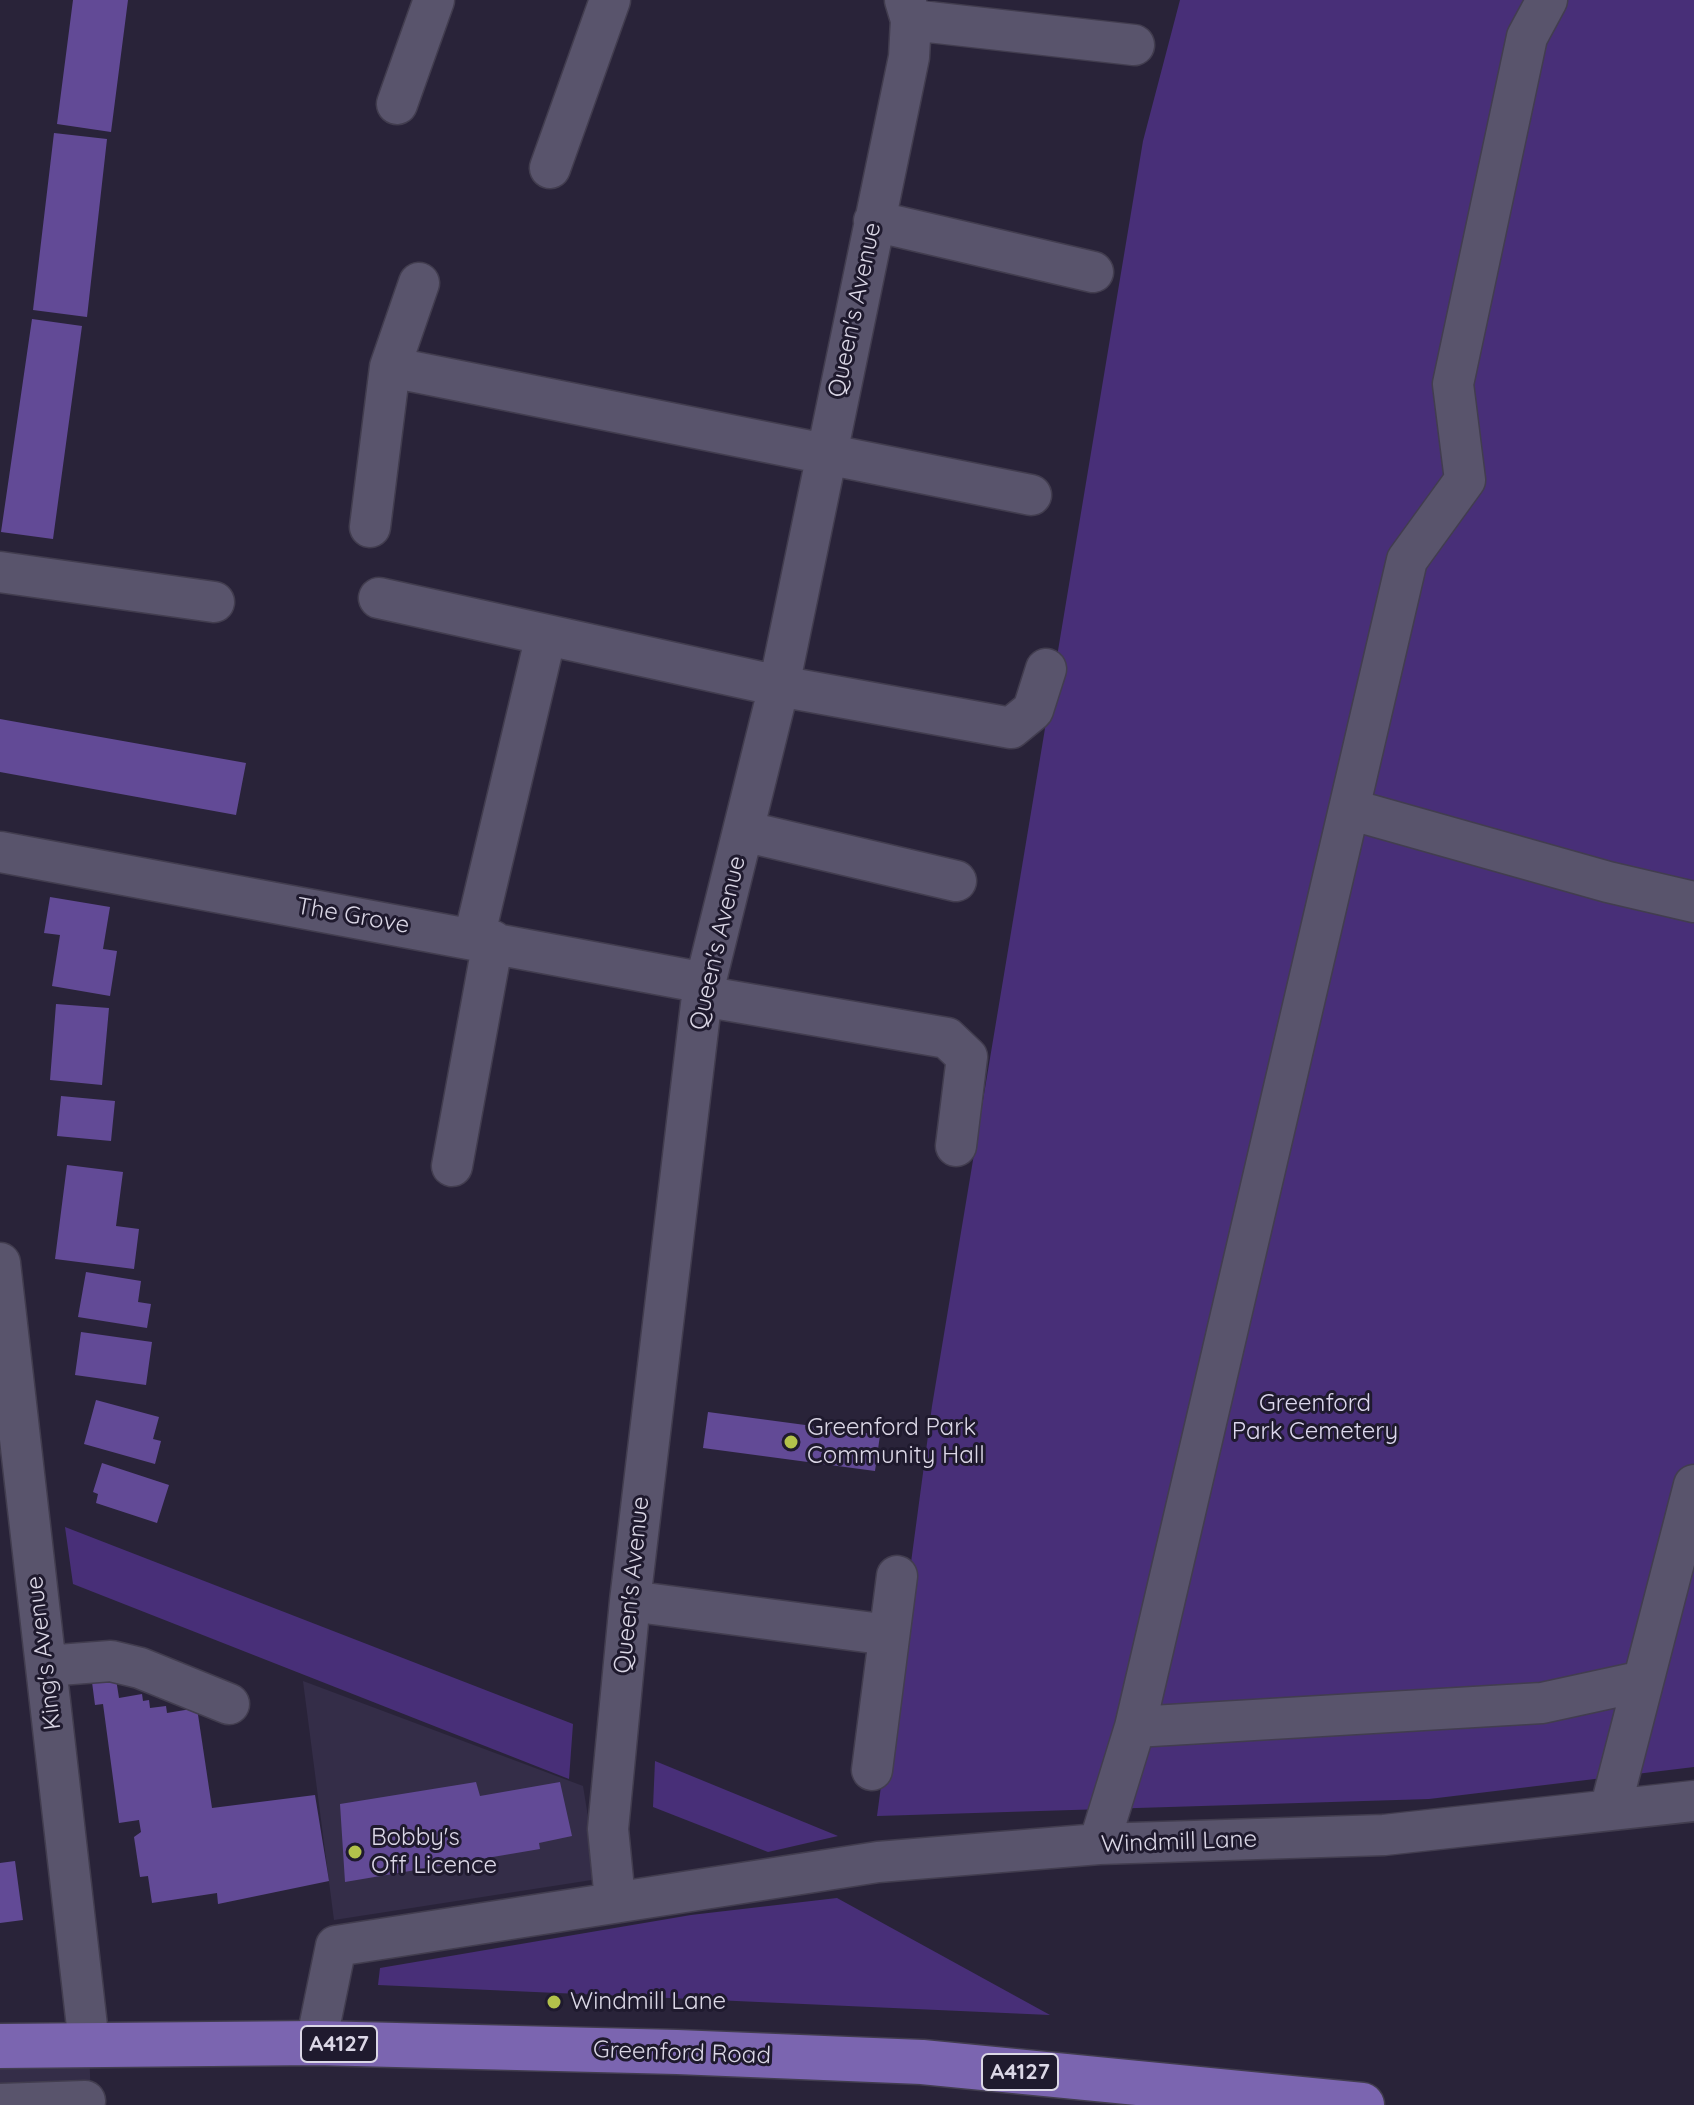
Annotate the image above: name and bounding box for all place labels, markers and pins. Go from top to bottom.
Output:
place label: Greenford Park Community Hall [807,1414,985,1470]
marker: Greenford Park Community Hall [782,1433,800,1451]
place label: Bobby's Off Licence [371,1824,497,1880]
marker: Bobby's Off Licence [346,1843,364,1861]
place label: Windmill Lane [570,1988,726,2016]
marker: Windmill Lane [545,1993,563,2011]

